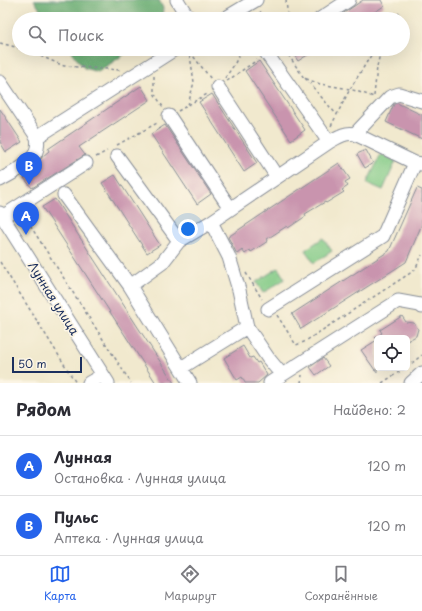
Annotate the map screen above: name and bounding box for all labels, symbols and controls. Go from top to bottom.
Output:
search box [12,12,410,56]
icon: search [26,23,48,45]
text: Поиск [58,23,104,46]
pin: B [16,152,42,185]
pin: A [13,202,39,235]
your location [178,219,198,239]
street label: Лунная улица [24,258,84,339]
map controls [374,335,410,371]
button: locate [374,335,410,371]
scale bar [12,355,82,374]
text: 50 m [18,355,47,372]
text: Рядом [16,396,71,422]
text: Найдено: 2 [333,400,406,419]
text: Лунная [54,445,112,468]
text: A [24,456,34,475]
text: 120 m [367,456,406,475]
text: Остановка · Лунная улица [54,468,226,487]
text: Пульс [54,505,98,528]
text: B [25,516,33,535]
text: 120 m [367,516,406,535]
text: Аптека · Лунная улица [54,528,203,547]
tab: Карта [44,563,76,604]
tab: Маршрут [164,563,216,604]
tab: Сохранённые [304,563,378,604]

